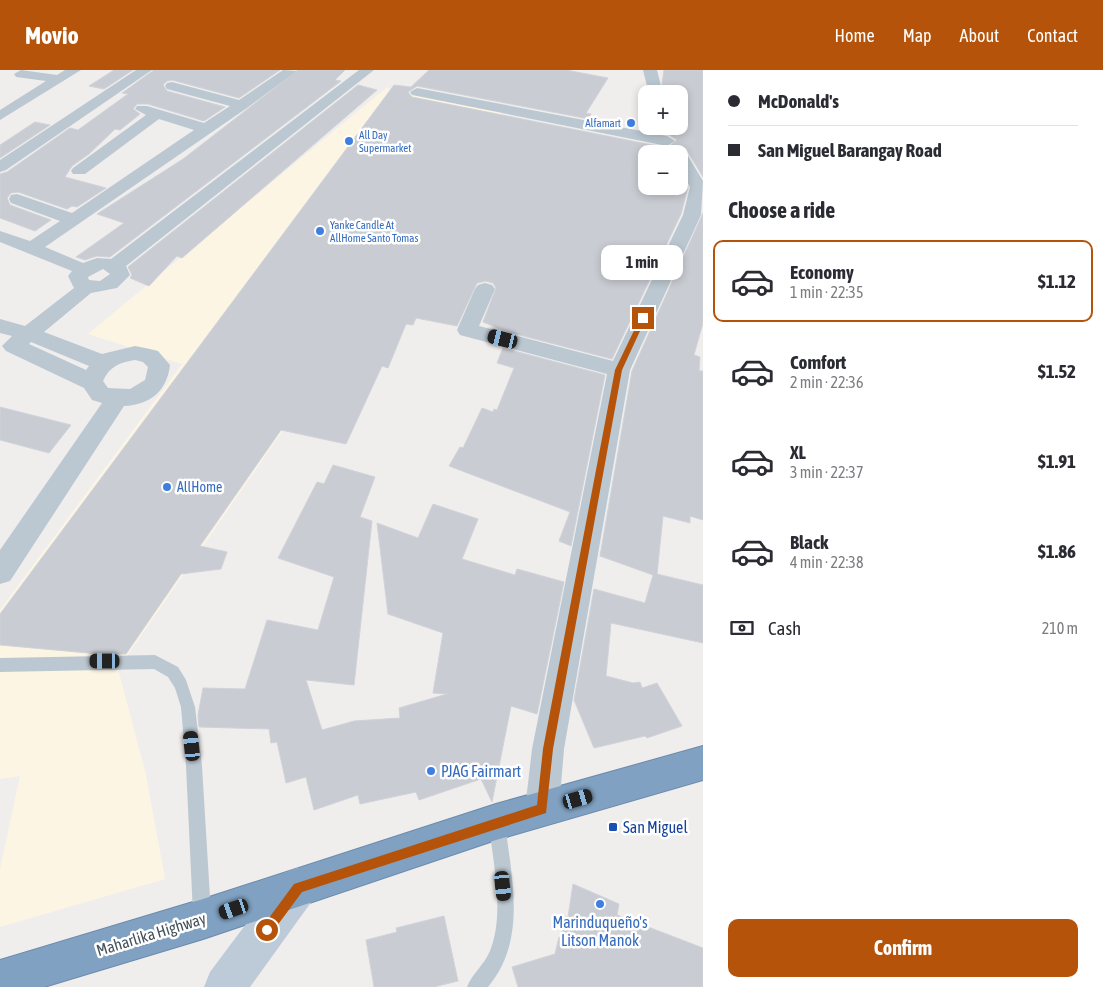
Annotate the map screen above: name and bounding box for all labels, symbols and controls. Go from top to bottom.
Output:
text: Movio [25,22,79,49]
text: Home [835,25,875,46]
text: Map [903,25,932,46]
text: About [960,25,999,46]
text: Contact [1027,25,1078,46]
map controls [638,85,688,195]
button: + [638,85,688,135]
text: McDonald's [758,90,839,112]
place label: Alfamart [585,117,621,129]
marker: Alfamart [625,117,637,129]
place label: All Day Supermarket [359,129,411,154]
marker: All Day Supermarket [343,135,355,147]
text: San Miguel Barangay Road [758,139,942,161]
button: − [638,145,688,195]
text: Choose a ride [728,197,835,223]
place label: Yanke Candle At AllHome Santo Tomas [330,219,418,244]
marker: Yanke Candle At AllHome Santo Tomas [314,225,326,237]
callout: 1 min [602,246,684,280]
text: 1 min [626,253,658,271]
icon: car [730,259,775,304]
text: Economy [790,261,854,283]
text: $1.12 [1038,270,1076,292]
text: 1 min · 22:35 [790,283,863,301]
route end [632,307,654,329]
car [486,328,519,350]
icon: car [730,349,775,394]
text: Comfort [790,351,846,373]
text: $1.52 [1038,360,1076,382]
text: 2 min · 22:36 [790,373,863,391]
icon: car [730,439,775,484]
text: XL [790,441,806,463]
text: $1.91 [1038,450,1076,472]
text: 3 min · 22:37 [790,463,863,481]
place label: AllHome [177,479,222,495]
marker: AllHome [161,481,173,493]
icon: car [730,529,775,574]
text: Black [790,531,828,553]
text: $1.86 [1038,540,1076,562]
text: 4 min · 22:38 [790,553,863,571]
icon: cash [728,614,756,642]
text: Cash [768,617,801,639]
text: 210 m [1042,619,1078,637]
car [90,654,120,669]
car [182,730,201,762]
place label: PJAG Fairmart [441,762,522,780]
marker: PJAG Fairmart [425,765,437,777]
car [561,788,594,810]
place label: San Miguel [623,818,688,837]
marker: San Miguel [607,821,619,833]
car [493,870,512,902]
car [217,897,250,921]
marker: Marinduqueño's Litson Manok [594,898,606,910]
street label: Maharlika Highway [94,909,209,960]
place label: Marinduqueño's Litson Manok [552,913,648,949]
route start [256,919,278,941]
button: Confirm [728,919,1078,977]

